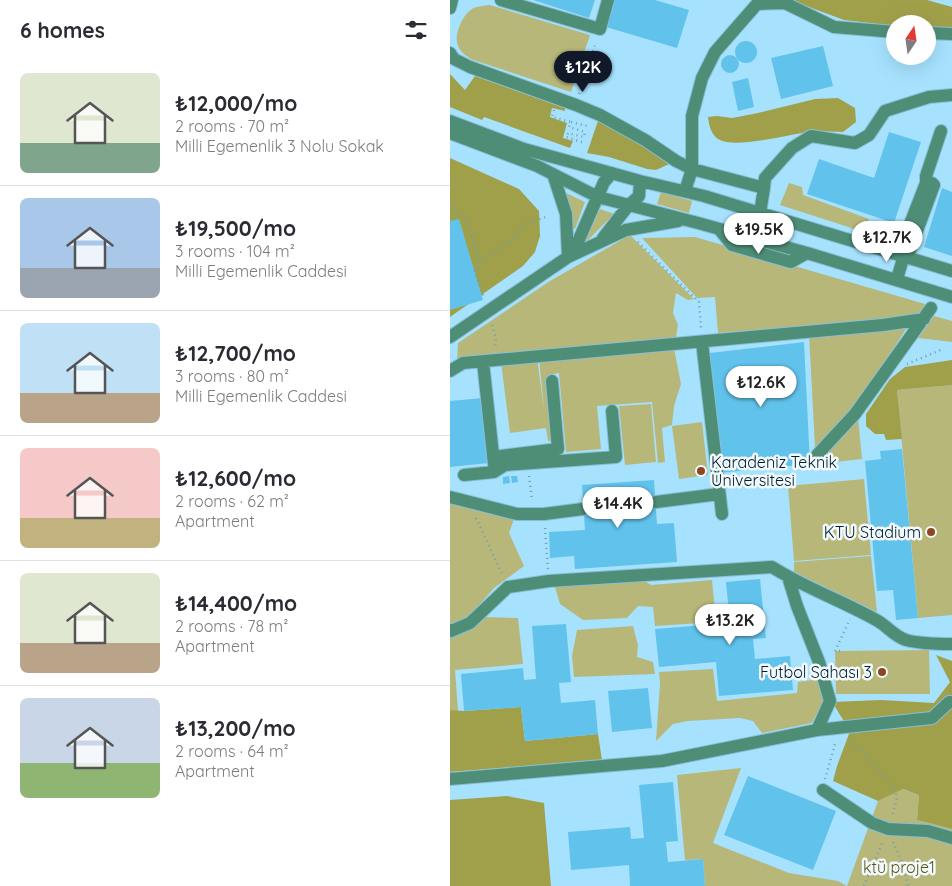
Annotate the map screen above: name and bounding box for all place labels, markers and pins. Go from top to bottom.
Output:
pin: ₺12K [553,51,613,93]
pin: ₺19.5K [718,212,800,255]
pin: ₺12.7K [846,220,928,263]
pin: ₺12.6K [720,366,802,408]
place label: Karadeniz Teknik Üniversitesi [711,452,837,490]
marker: Karadeniz Teknik Üniversitesi [695,465,707,477]
pin: ₺14.4K [577,486,659,529]
place label: KTU Stadium [824,522,921,542]
marker: KTU Stadium [925,526,937,538]
pin: ₺13.2K [689,604,771,646]
place label: Futbol Sahası 3 [760,662,872,682]
marker: Futbol Sahası 3 [876,666,888,678]

